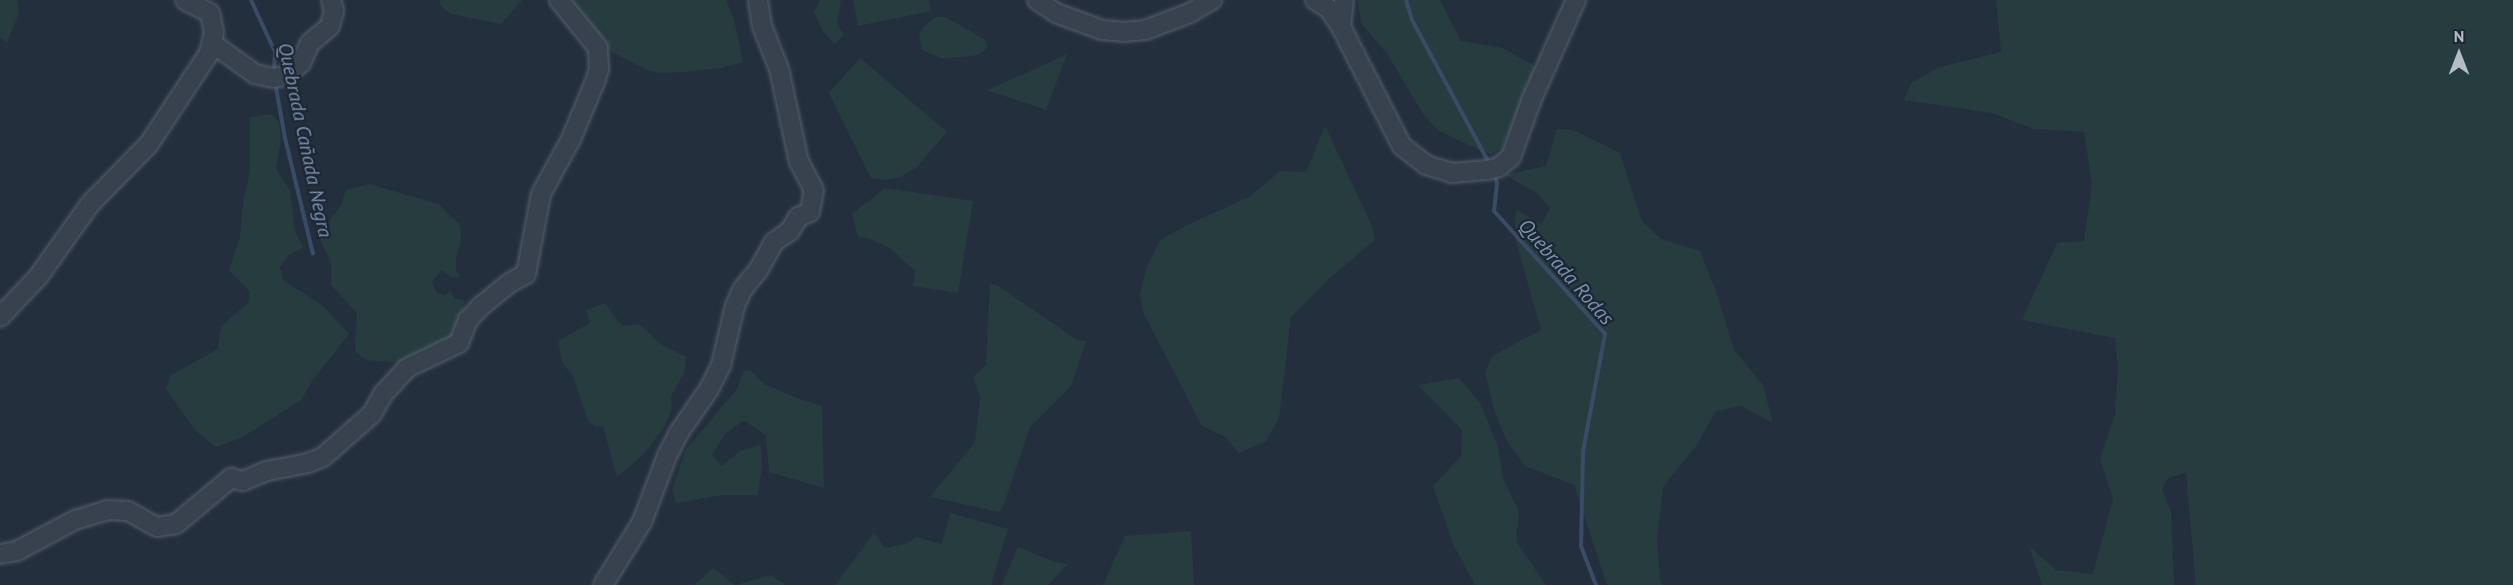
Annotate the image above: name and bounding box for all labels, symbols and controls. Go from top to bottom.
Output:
north arrow [2429,24,2489,84]
text: N [2454,26,2464,46]
water label: Quebrada Cañada Negra [273,41,337,239]
water label: Quebrada Rodas [1513,214,1619,330]

